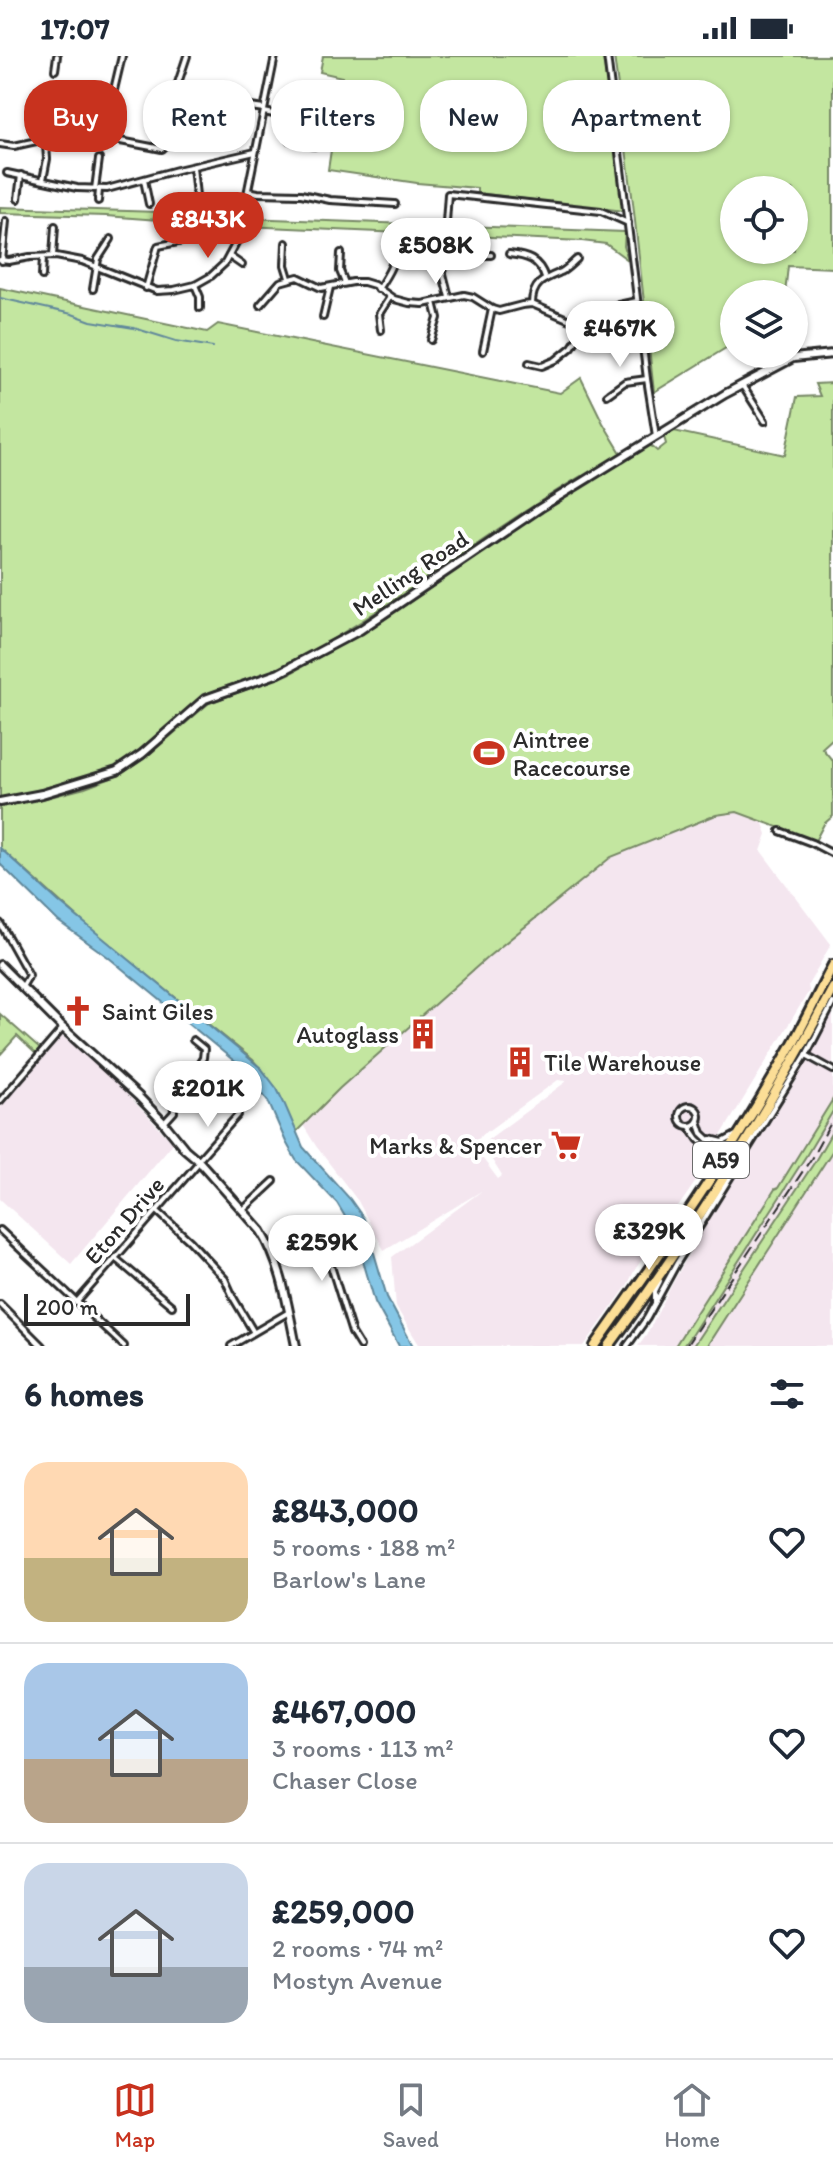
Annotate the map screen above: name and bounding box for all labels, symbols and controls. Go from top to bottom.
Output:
text: 17:07 [40,10,110,47]
chip: Buy [24,80,127,152]
chip: Rent [143,80,255,152]
chip: Filters [271,80,404,152]
chip: New [420,80,527,152]
chip: Apartment [543,80,730,152]
map controls [720,176,808,368]
button: locate [720,176,808,264]
pin: £843K [152,192,264,260]
text: £843K [171,202,245,234]
pin: £508K [380,218,492,286]
text: £508K [399,228,473,260]
button: layers [720,280,808,368]
pin: £467K [564,301,676,369]
text: £467K [584,311,656,343]
street label: Melling Road [347,524,474,622]
place label: Aintree Racecourse [513,725,631,782]
sports icon: Aintree Racecourse [472,736,506,770]
church icon: Saint Giles [61,994,95,1028]
place label: Saint Giles [102,997,214,1026]
building icon: Autoglass [406,1017,440,1051]
place label: Autoglass [297,1020,399,1049]
building icon: Tile Warehouse [503,1045,537,1079]
place label: Tile Warehouse [544,1048,701,1077]
pin: £201K [152,1061,264,1129]
text: £201K [172,1071,244,1103]
supermarket icon: Marks & Spencer [549,1128,583,1162]
place label: Marks & Spencer [369,1131,542,1160]
road number: A59 [693,1142,749,1178]
street label: Eton Drive [78,1170,170,1270]
pin: £329K [593,1204,705,1272]
text: £329K [613,1214,685,1246]
pin: £259K [266,1215,378,1283]
text: £259K [286,1225,358,1257]
scale bar [24,1290,190,1326]
text: 200 m [36,1294,98,1321]
icon: filters [765,1372,809,1416]
text: 6 homes [24,1374,144,1415]
text: £843,000 [272,1490,419,1531]
icon: home [88,1494,184,1590]
icon: heart [765,1520,809,1564]
text: 5 rooms · 188 m² [272,1531,455,1563]
text: Barlow's Lane [272,1563,426,1595]
text: £467,000 [272,1691,416,1732]
icon: home [88,1695,184,1791]
icon: heart [765,1721,809,1765]
text: 3 rooms · 113 m² [272,1732,454,1764]
text: Chaser Close [272,1764,418,1796]
text: £259,000 [272,1891,415,1932]
icon: home [88,1895,184,1991]
icon: heart [765,1921,809,1965]
text: 2 rooms · 74 m² [272,1932,443,1964]
text: Mostyn Avenue [272,1964,442,1996]
tab: Map [113,2078,157,2153]
tab: Saved [383,2078,439,2153]
tab: Home [665,2078,720,2153]

